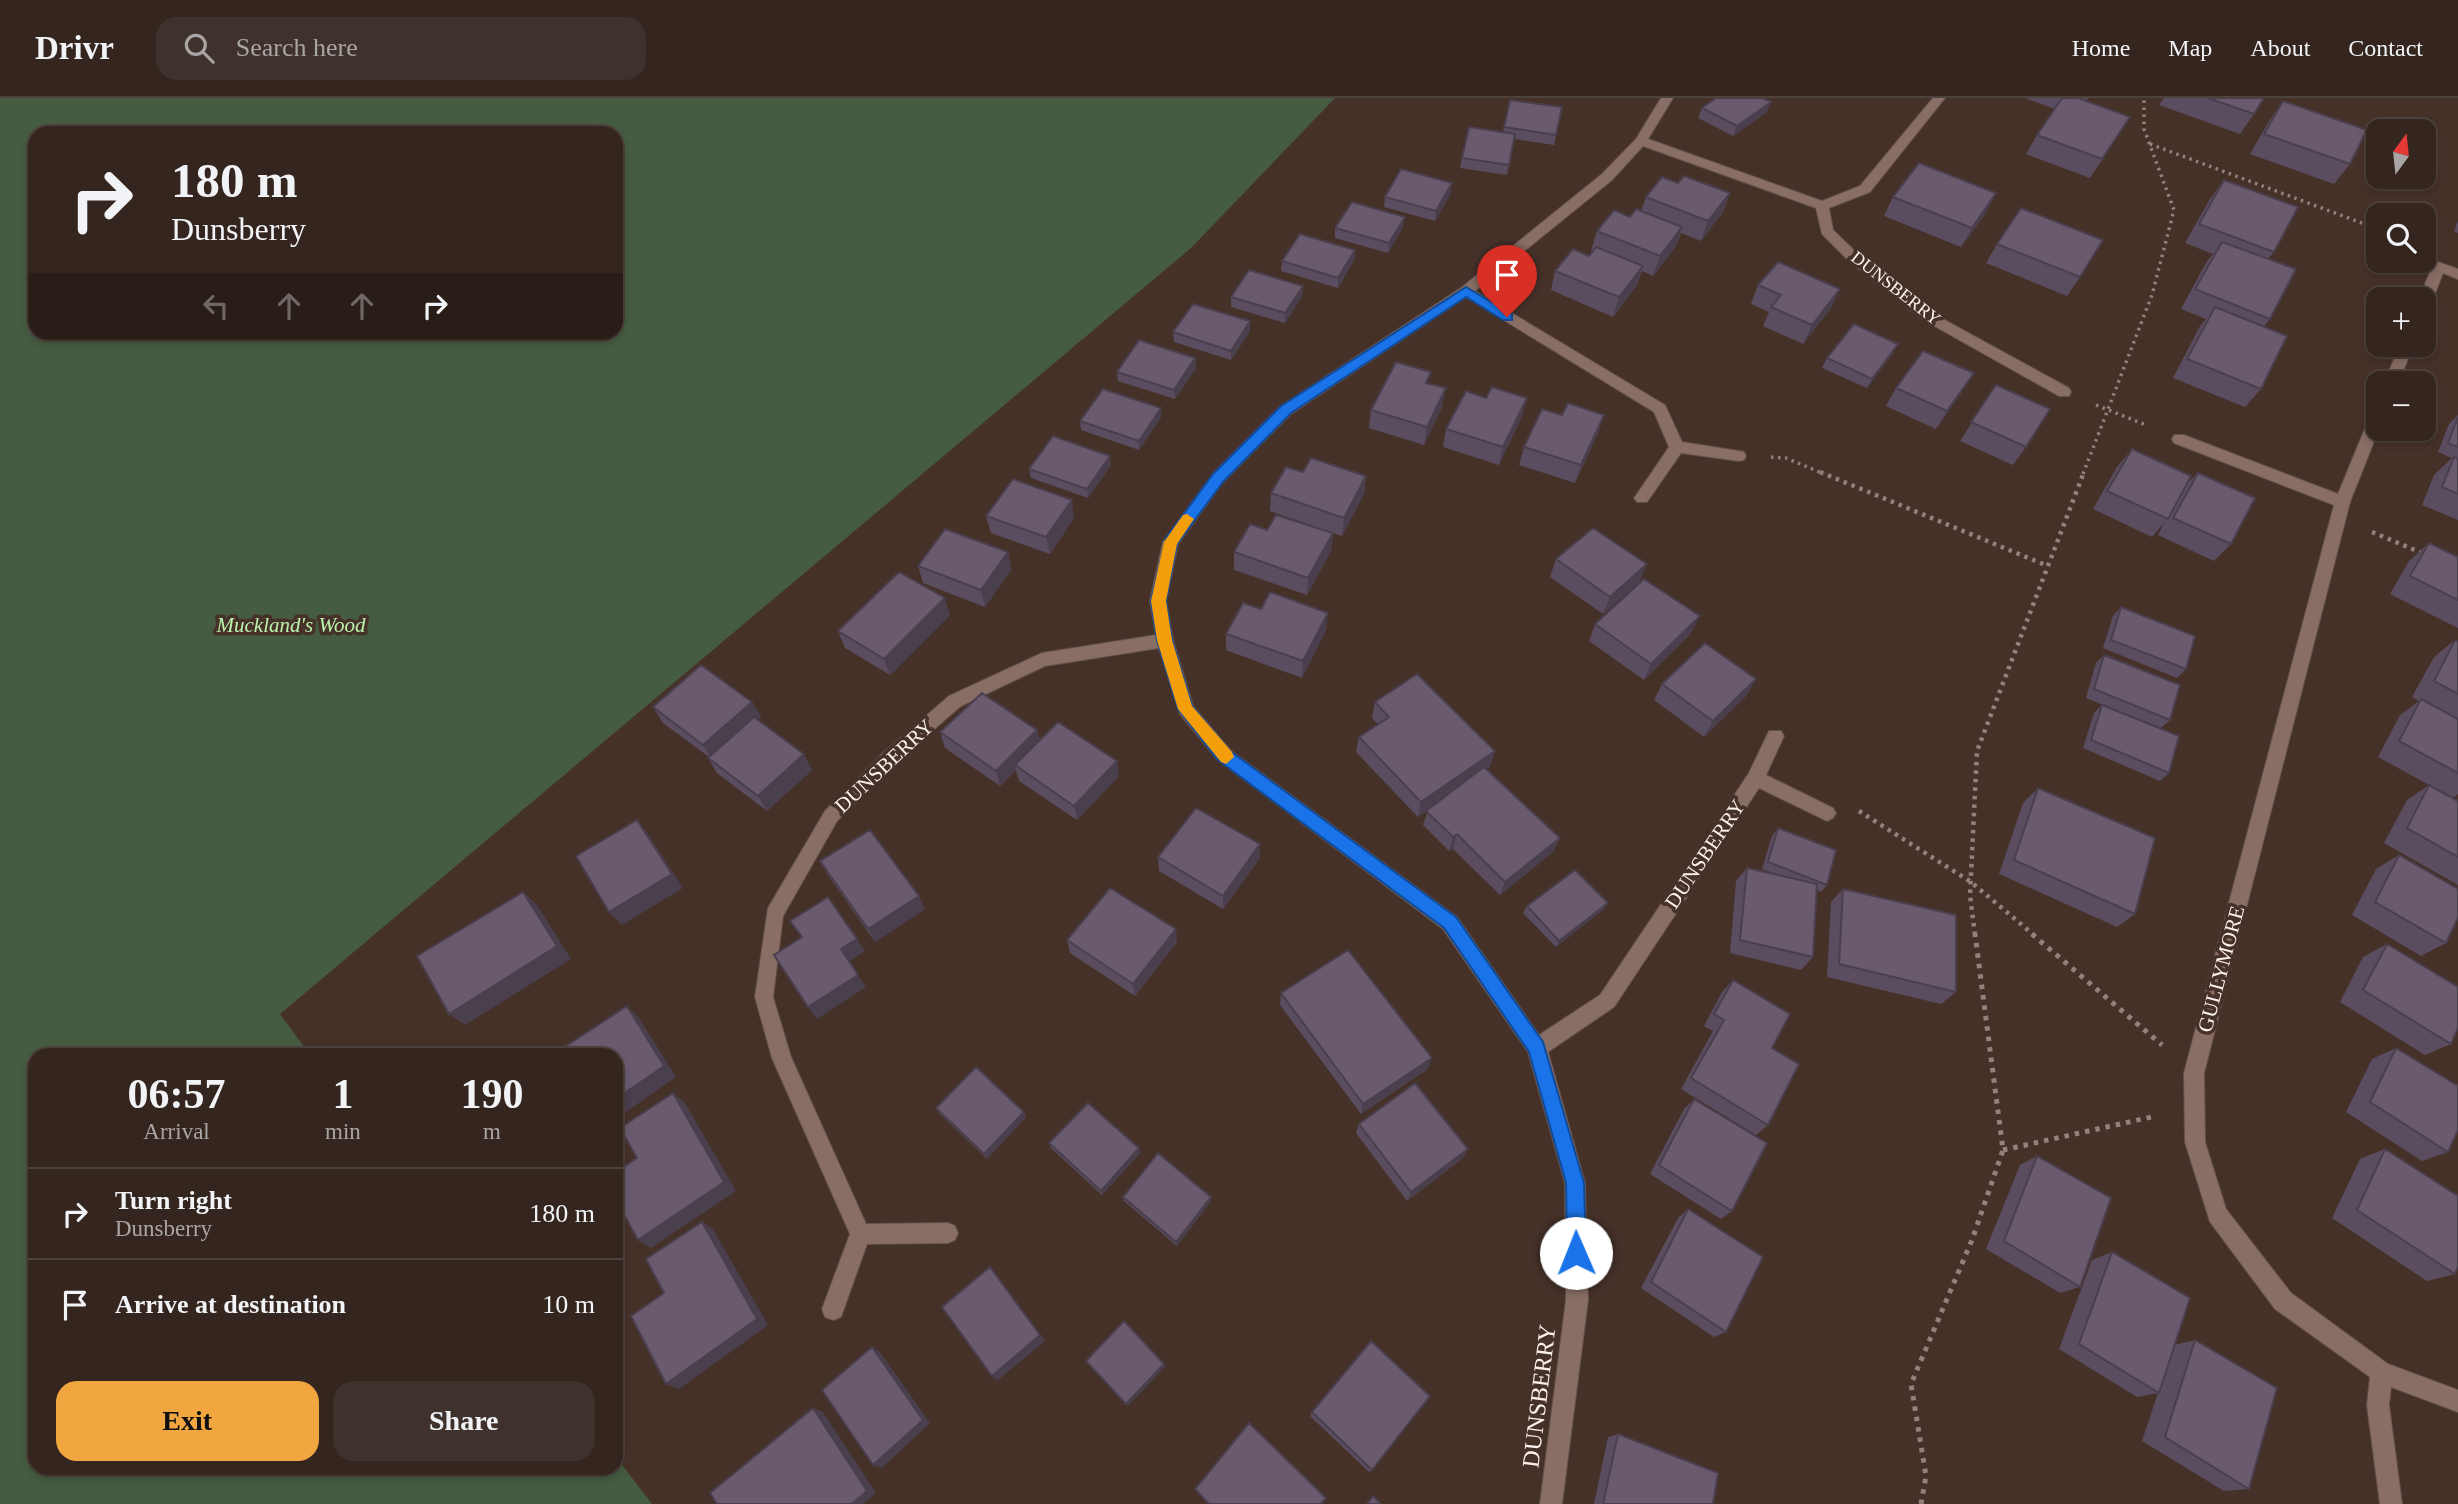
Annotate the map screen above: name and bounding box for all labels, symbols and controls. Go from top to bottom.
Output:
search box [156,17,646,80]
icon: search [180,29,218,67]
text: Drivr [35,30,114,66]
text: Search here [236,33,358,62]
text: Home [2072,35,2130,61]
text: Map [2168,35,2212,61]
text: About [2250,35,2310,61]
text: Contact [2348,35,2423,61]
north arrow [2366,119,2436,189]
map controls [2366,119,2436,441]
text: 180 m [171,153,298,208]
icon: right [56,154,147,245]
button: search [2366,203,2436,273]
text: Dunsberry [171,211,306,247]
pin [1477,245,1537,317]
street label: DUNSBERRY [1847,247,1945,329]
icon: arrive [1488,256,1526,294]
icon: left [197,287,235,325]
icon: ahead [270,287,308,325]
icon: ahead [343,287,381,325]
icon: right [416,287,454,325]
button: + [2366,287,2436,357]
button: − [2366,371,2436,441]
park label: Muckland's Wood [216,613,366,637]
street label: DUNSBERRY [830,714,938,818]
street label: DUNSBERRY [1660,795,1750,913]
street label: GULLYMORE [2193,903,2249,1035]
text: 06:57 [128,1071,226,1117]
text: 1 [332,1071,353,1117]
text: 190 [460,1071,523,1117]
text: Arrival [143,1119,210,1144]
text: min [325,1119,361,1144]
text: m [483,1119,501,1144]
text: Turn right [115,1186,232,1215]
icon: right [56,1195,94,1233]
text: 180 m [529,1199,595,1228]
text: Dunsberry [115,1216,212,1241]
position arrow [1539,1216,1613,1290]
icon: arrive [56,1286,94,1324]
text: Arrive at destination [115,1290,346,1319]
text: 10 m [542,1290,595,1319]
street label: DUNSBERRY [1517,1323,1561,1469]
button: Exit [56,1381,319,1461]
button: Share [333,1381,595,1461]

